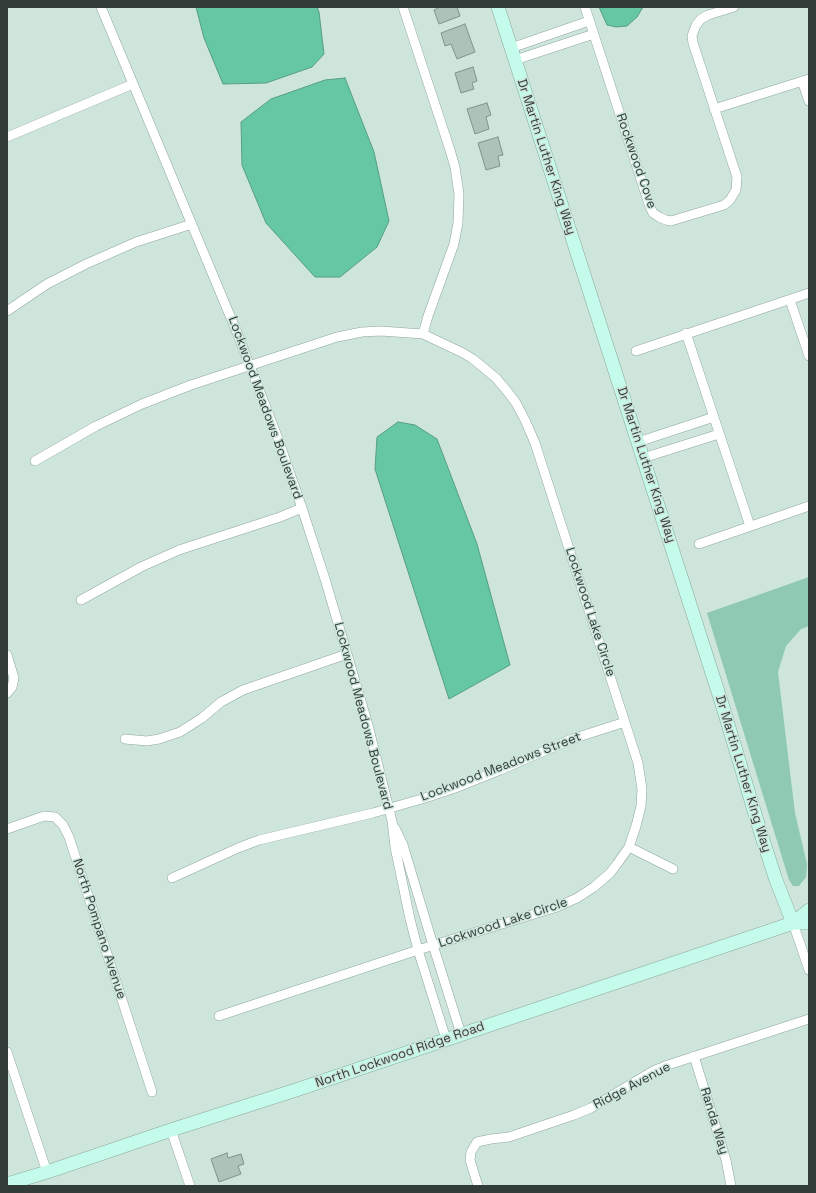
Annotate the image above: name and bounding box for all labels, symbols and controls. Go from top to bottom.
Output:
street label: Dr Martin Luther King Way [513,77,579,237]
street label: Rockwood Cove [612,111,660,211]
street label: Lockwood Meadows Boulevard [225,314,305,502]
street label: Dr Martin Luther King Way [613,385,679,545]
street label: Lockwood Lake Circle [562,545,618,679]
street label: Lockwood Meadows Boulevard [330,621,396,811]
street label: Dr Martin Luther King Way [712,694,774,854]
street label: Lockwood Meadows Street [419,729,583,805]
street label: North Pompano Avenue [69,857,129,1001]
street label: Lockwood Lake Circle [436,895,570,951]
street label: North Lockwood Ridge Road [313,1019,487,1091]
street label: Ridge Avenue [591,1059,673,1113]
street label: Randa Way [696,1086,732,1156]

